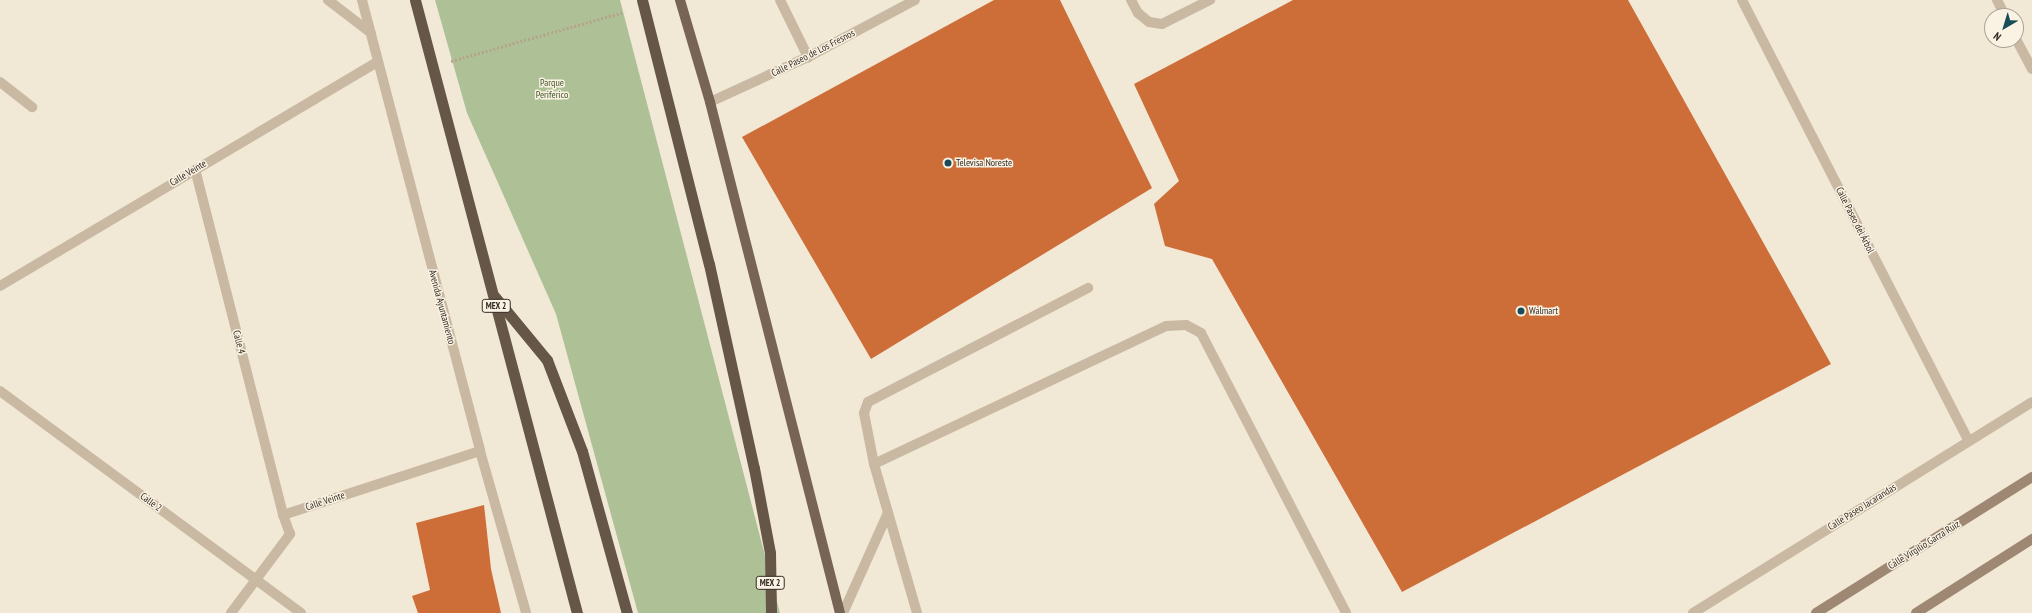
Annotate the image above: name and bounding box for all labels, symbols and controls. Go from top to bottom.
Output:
north arrow [1984,8,2024,48]
street label: Calle Paseo de Los Fresnos [769,27,857,79]
text: N [1991,29,2004,44]
park label: Parque Periferico [536,76,568,100]
street label: Calle Veinte [167,157,209,189]
place label: Televisa Noreste [956,157,1012,169]
marker: Televisa Noreste [943,158,953,168]
street label: Calle Paseo del Árbol [1833,185,1877,255]
street label: Avenida Ayuntamiento [426,268,458,346]
road number: MEX 2 [481,299,511,313]
place label: Walmart [1529,305,1558,317]
marker: Walmart [1516,306,1526,316]
street label: Calle 4 [230,329,248,355]
street label: Calle Paseo Jacarandas [1826,481,1898,533]
street label: Calle Veinte [304,489,346,513]
street label: Calle 2 [138,490,164,514]
street label: Calle Virgilio Garza Ruiz [1886,518,1962,572]
road number: MEX 2 [755,576,785,590]

